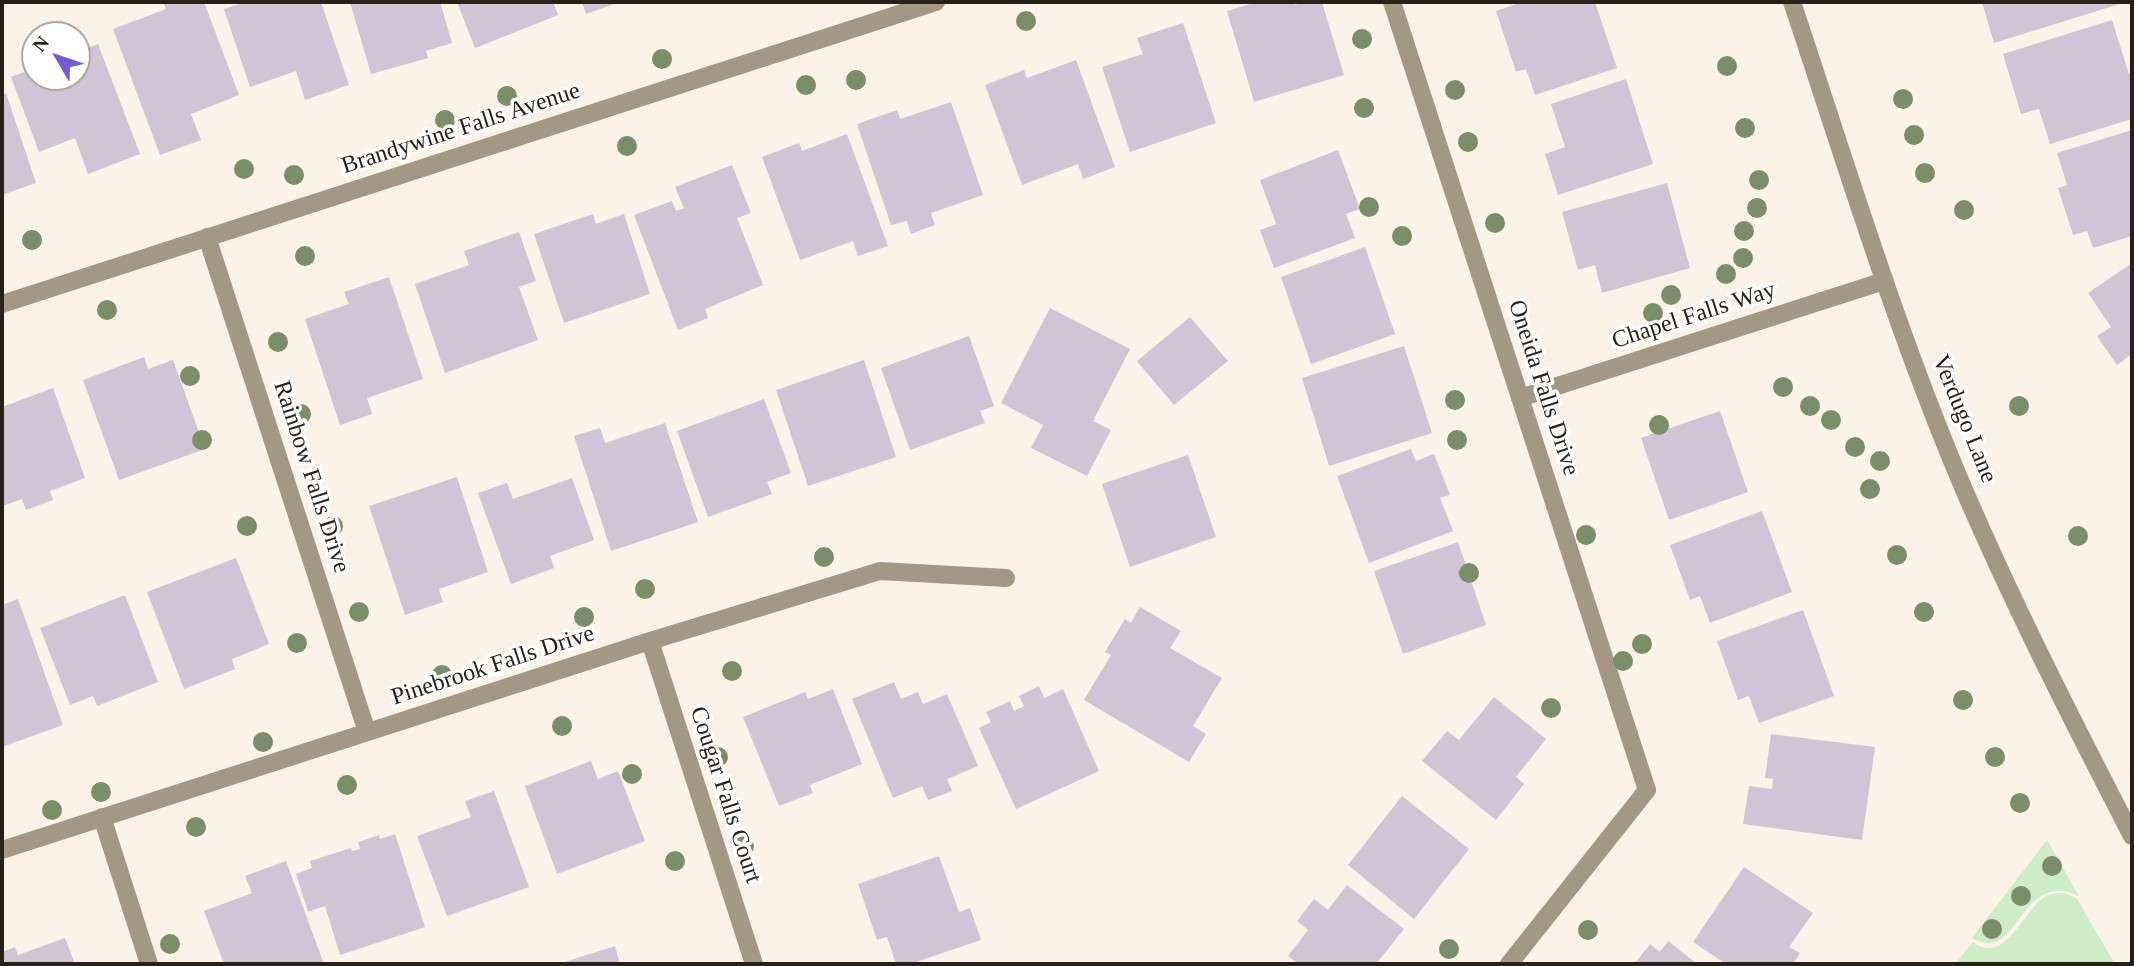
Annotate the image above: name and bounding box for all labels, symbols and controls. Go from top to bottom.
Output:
north arrow [21,21,91,91]
text: N [28,32,53,56]
street label: Brandywine Falls Avenue [338,77,584,181]
street label: Chapel Falls Way [1609,276,1779,356]
street label: Oneida Falls Drive [1501,297,1585,479]
street label: Verdugo Lane [1925,351,2003,487]
street label: Rainbow Falls Drive [266,377,356,577]
street label: Pinebrook Falls Drive [388,620,598,712]
street label: Cougar Falls Court [683,703,767,887]

